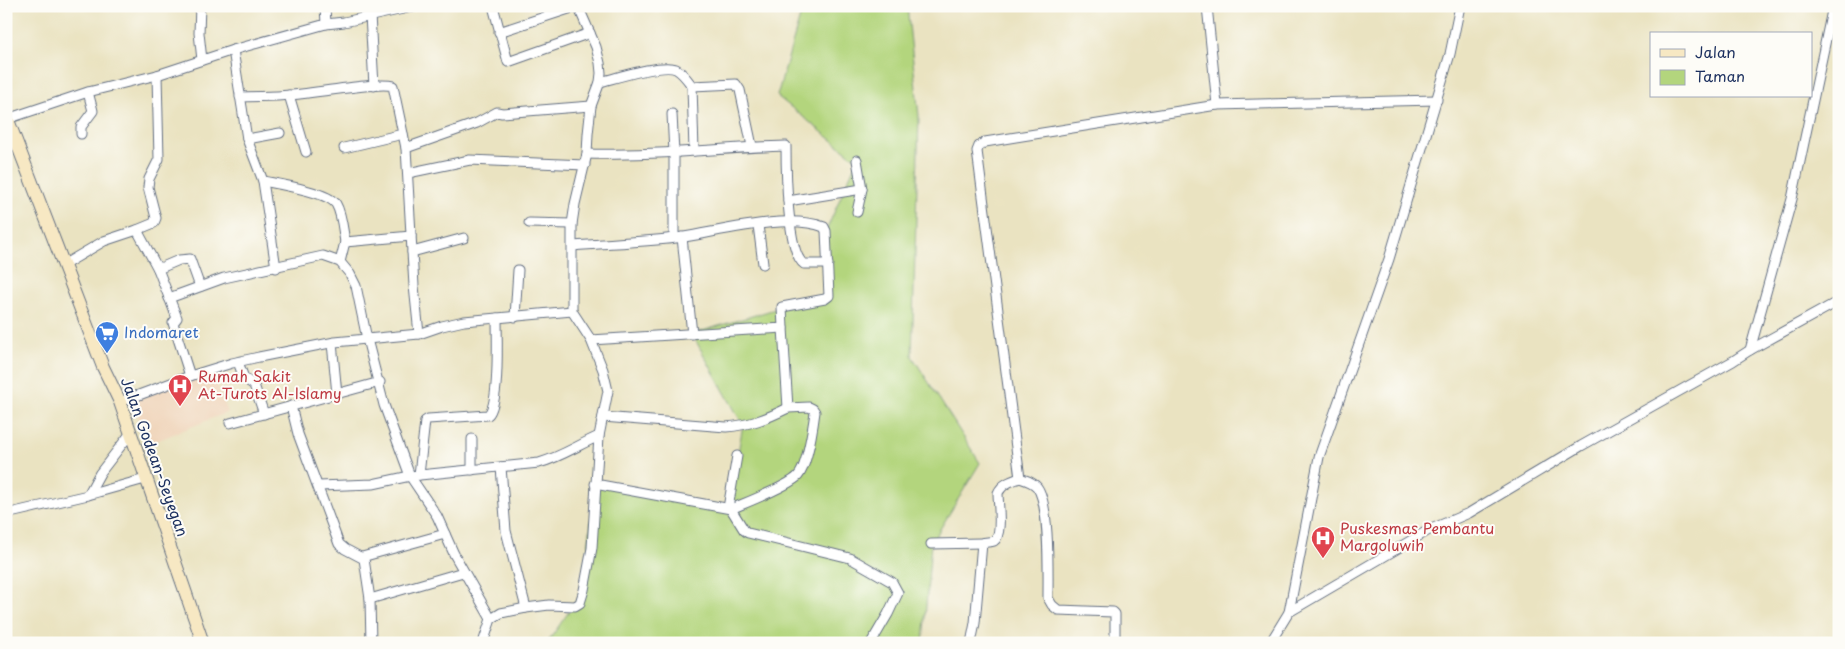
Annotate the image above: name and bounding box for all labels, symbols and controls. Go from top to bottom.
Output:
legend [1650,32,1812,98]
text: Jalan [1695,40,1736,63]
text: Taman [1695,64,1745,87]
supermarket icon: Indomaret [94,320,120,354]
place label: Indomaret [124,320,199,343]
place label: Rumah Sakit At-Turots Al-Islamy [198,364,342,404]
hospital icon: Rumah Sakit At-Turots Al-Islamy [167,373,193,407]
street label: Jalan Godean-Seyegan [116,374,195,539]
place label: Puskesmas Pembantu Margoluwih [1340,516,1494,556]
hospital icon: Puskesmas Pembantu Margoluwih [1310,525,1336,559]

